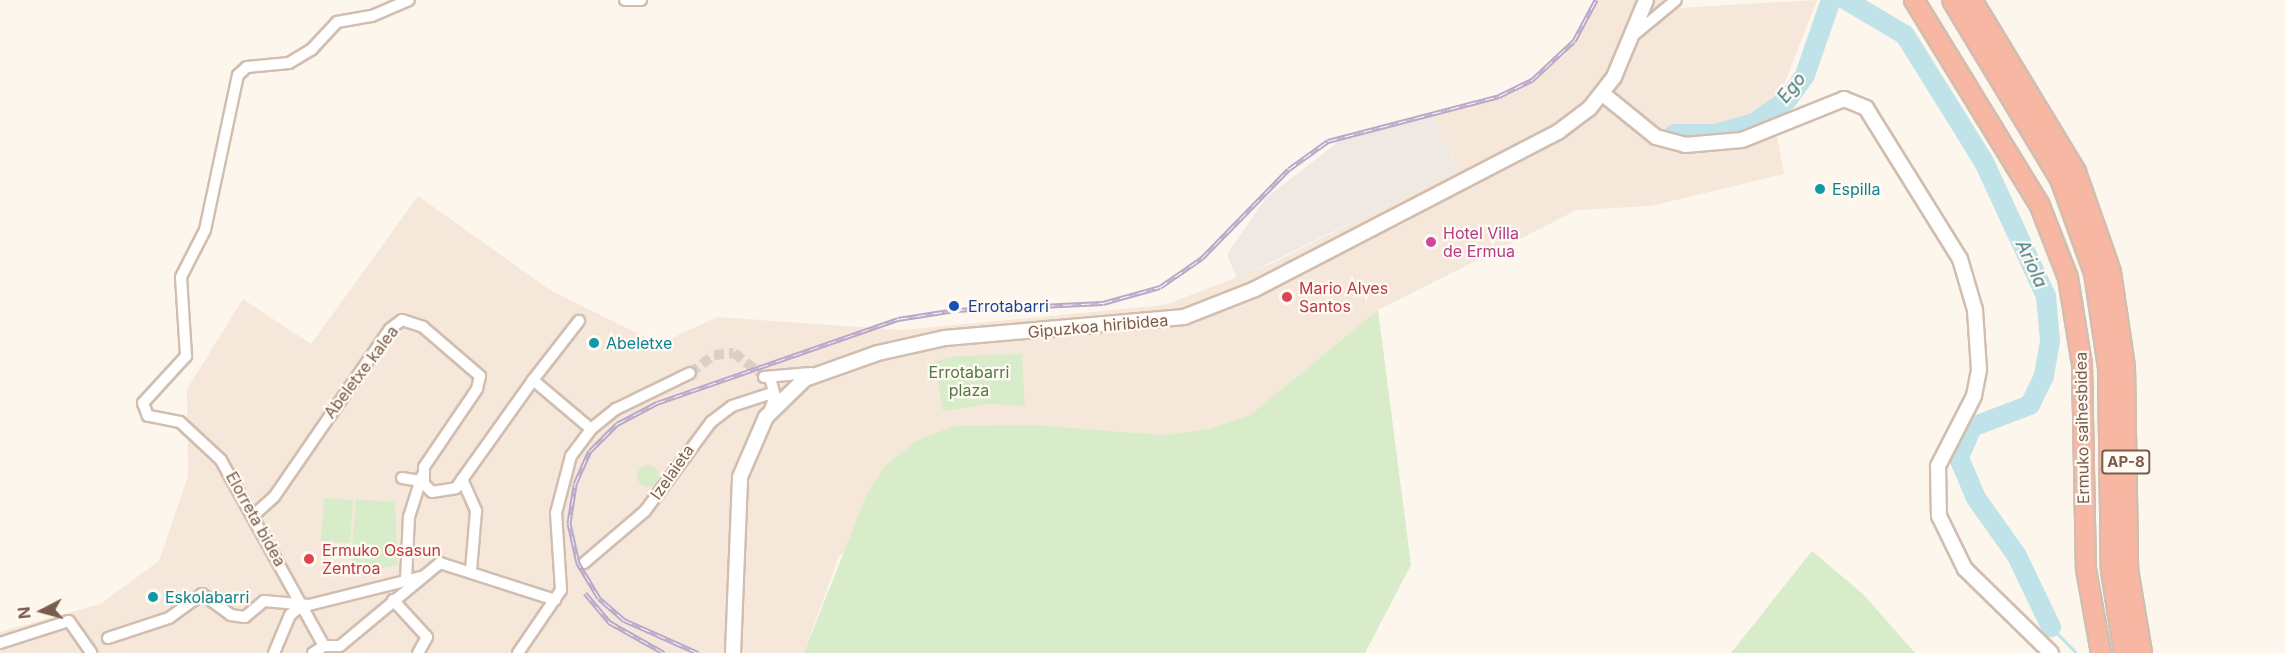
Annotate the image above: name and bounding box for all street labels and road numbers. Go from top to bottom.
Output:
street label: Gipuzkoa hiribidea [1027,310,1169,342]
street label: Abeletxe kalea [320,322,402,422]
street label: Ermuko saihesbidea [2071,352,2093,504]
street label: Izelaieta [646,441,698,503]
road number: AP-8 [2100,450,2152,474]
street label: Elorreta bidea [222,468,290,570]

